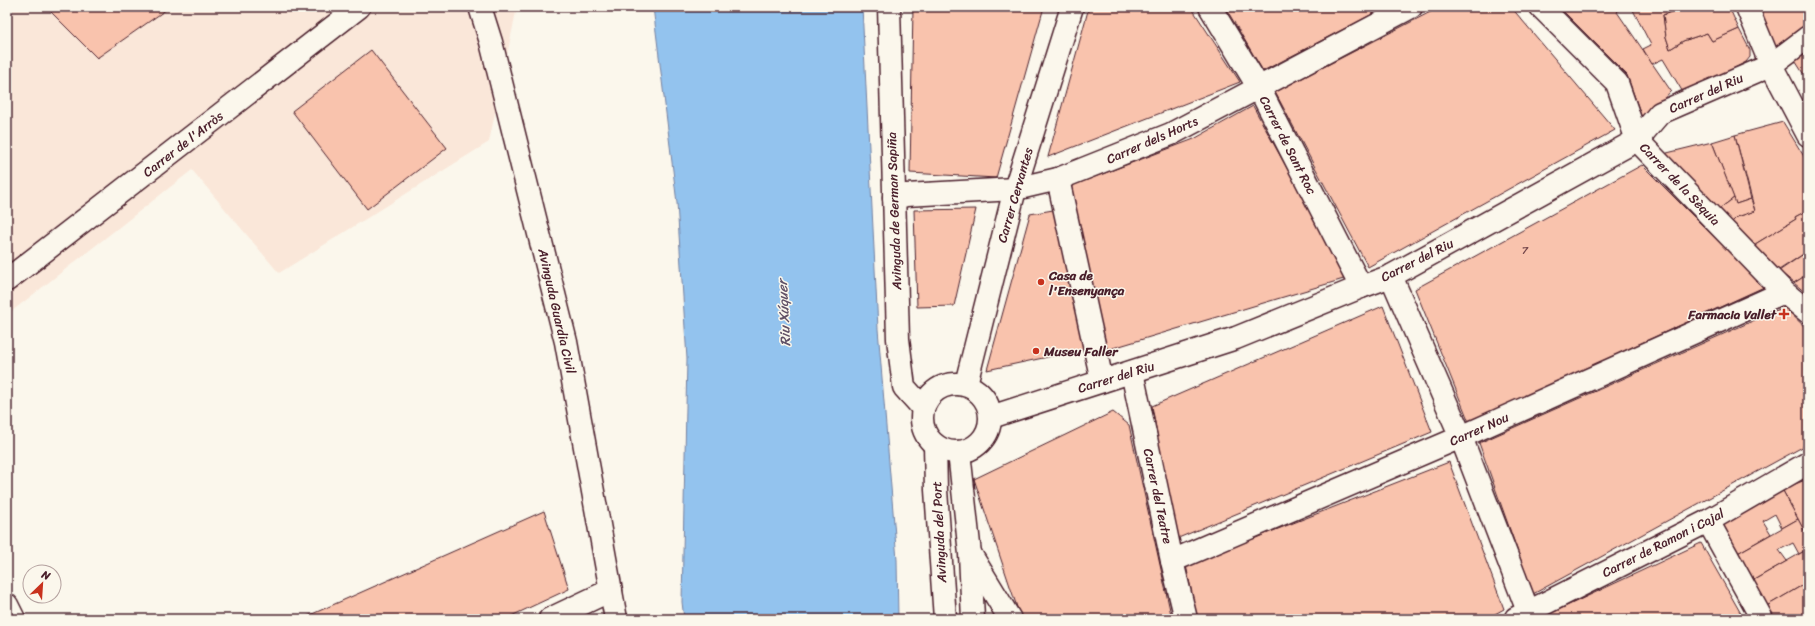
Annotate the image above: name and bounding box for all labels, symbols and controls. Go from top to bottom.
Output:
street label: Carrer del Riu [1665,66,1747,120]
street label: Carrer de Sant Roc [1253,91,1323,199]
street label: Carrer de l'Arròs [137,105,229,183]
street label: Carrer dels Horts [1102,109,1202,171]
street label: Avinguda de German Sapiña [880,131,908,291]
street label: Carrer de la Sèquia [1634,137,1726,232]
street label: Carrer Cervantes [990,145,1040,245]
street label: Carrer del Riu [1376,232,1458,288]
house number: 7 [1522,241,1529,260]
street label: Avinguda Guardia Civil [531,245,583,376]
place label: Casa de l'Ensenyança [1048,264,1125,302]
water label: Riu Xúquer [770,276,798,347]
marker: Casa de l'Ensenyança [1036,277,1046,287]
place label: Farmacia Vallet [1687,303,1777,326]
marker: Farmacia Vallet [1779,309,1789,319]
place label: Museu Faller [1043,340,1119,363]
marker: Museu Faller [1031,346,1041,356]
street label: Carrer del Riu [1075,354,1157,400]
street label: Carrer Nou [1445,406,1513,452]
street label: Carrer del Teatre [1137,446,1179,546]
street label: Avinguda del Port [925,480,953,584]
street label: Carrer de Ramon i Cajal [1598,502,1728,584]
north arrow [22,564,62,604]
text: N [38,565,54,586]

